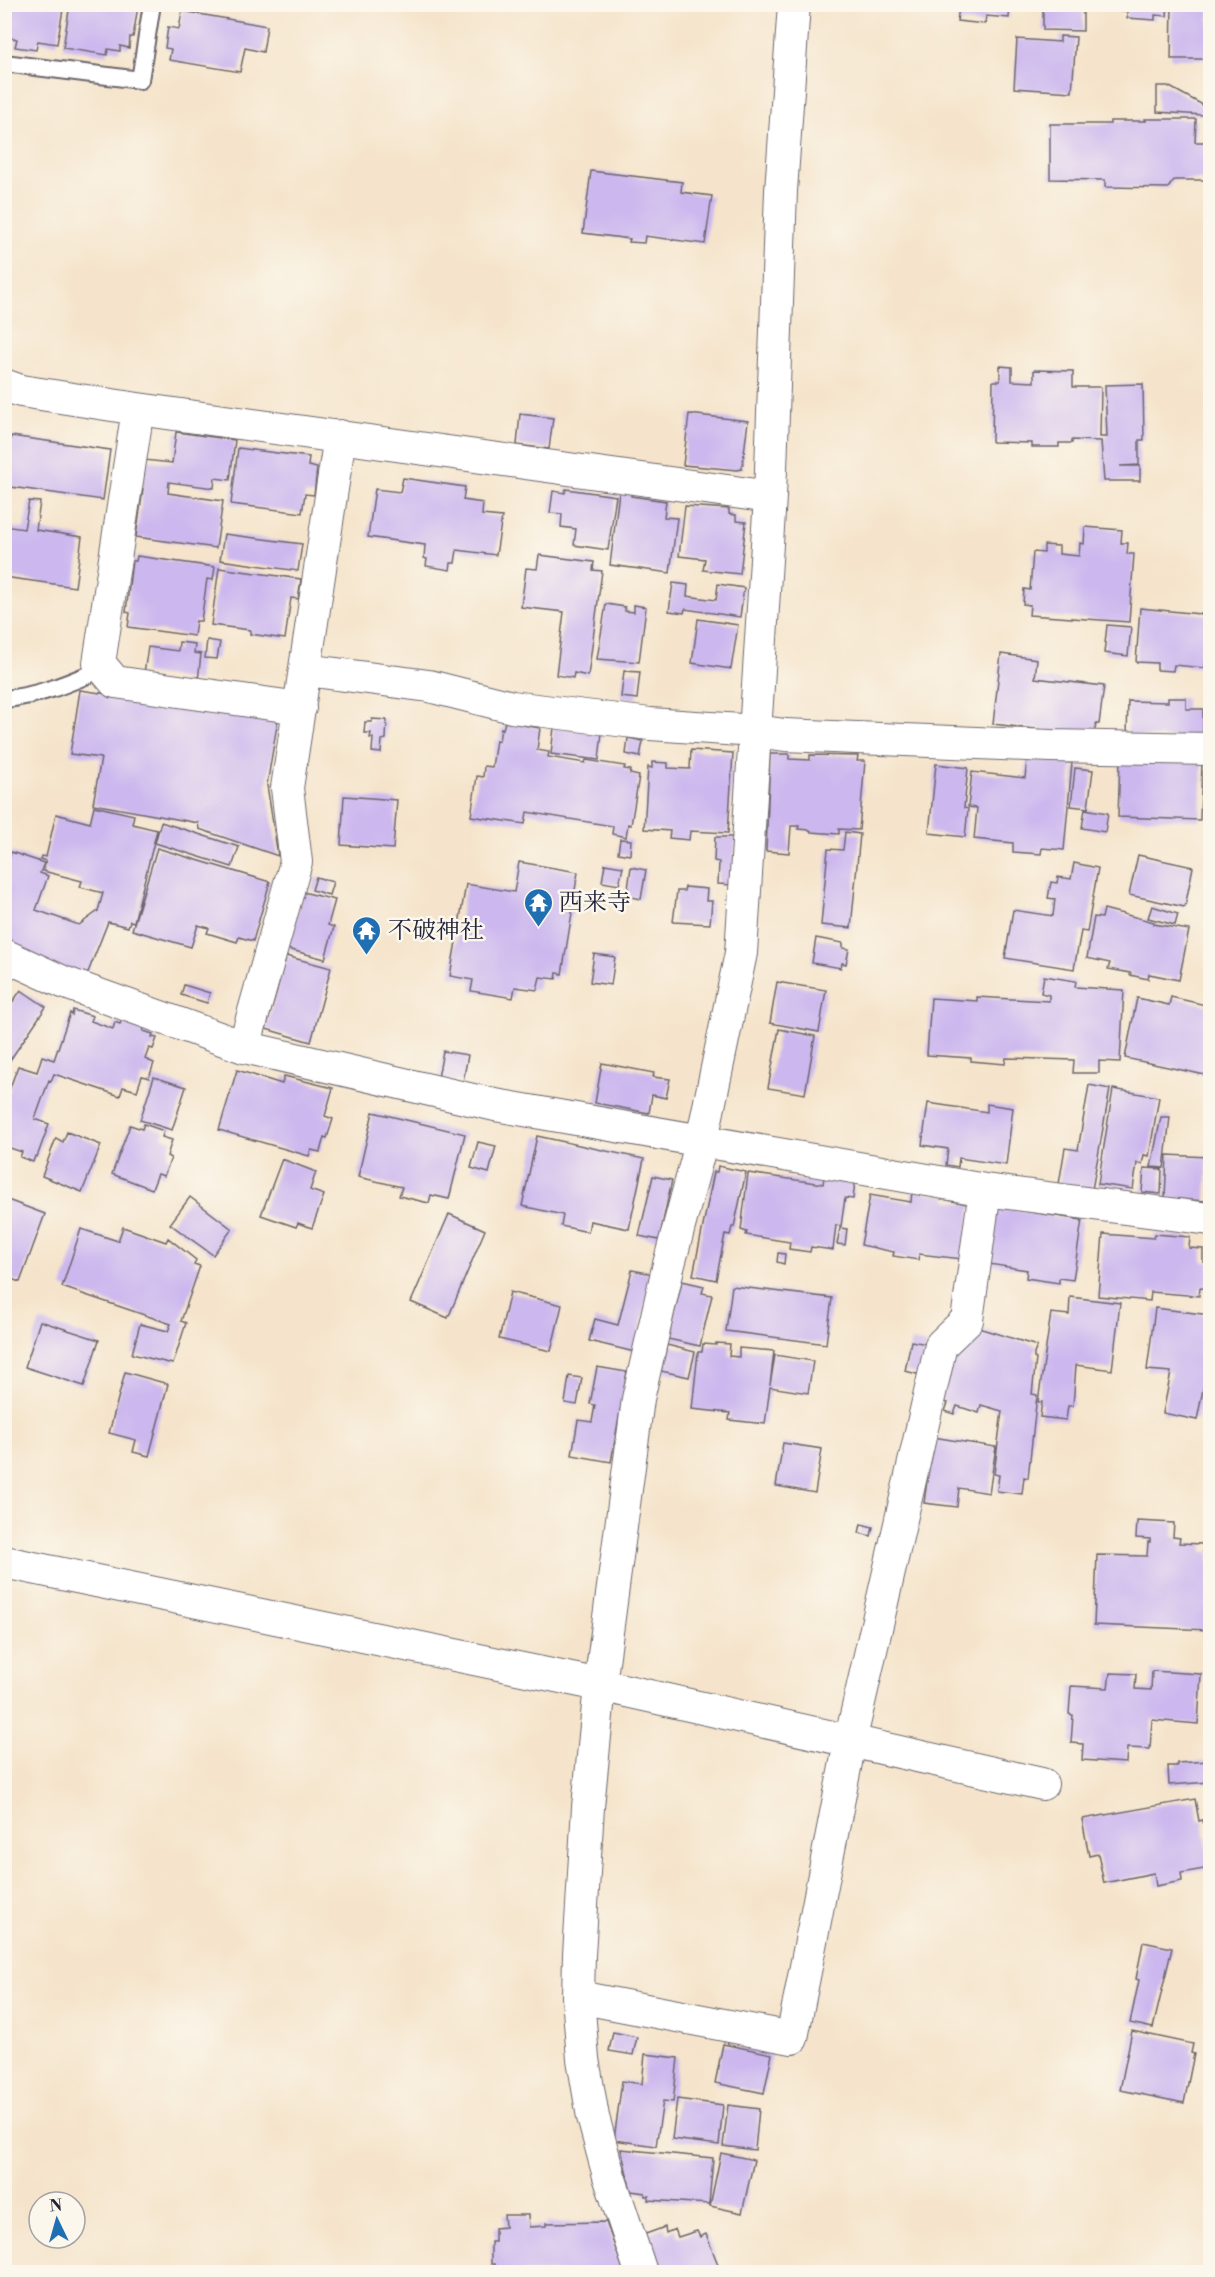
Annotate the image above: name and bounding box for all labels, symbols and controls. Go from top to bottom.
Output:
temple icon: 西来寺 [522,886,554,928]
place label: 西来寺 [559,888,631,918]
temple icon: 不破神社 [351,914,383,956]
place label: 不破神社 [388,916,484,946]
north arrow [27,2190,87,2250]
text: N [49,2196,63,2217]

